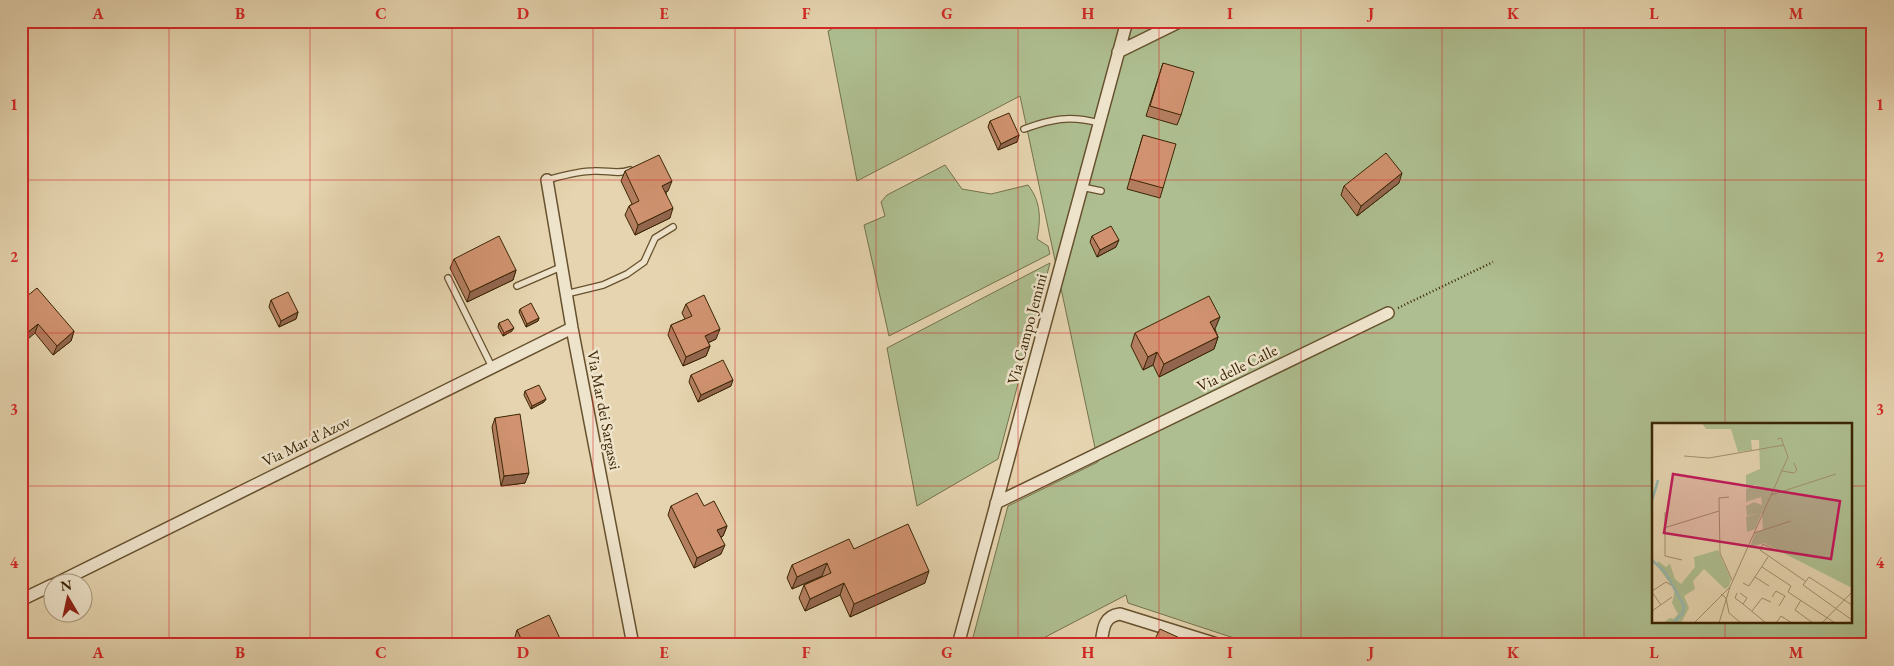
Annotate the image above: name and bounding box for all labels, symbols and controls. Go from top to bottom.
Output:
text: A [91,3,104,24]
text: B [235,3,245,24]
text: C [375,3,387,24]
text: D [517,3,529,24]
text: E [659,3,669,24]
text: F [802,3,811,24]
text: G [941,3,953,24]
text: H [1082,3,1095,24]
text: I [1227,3,1233,24]
text: J [1366,3,1374,24]
text: K [1507,3,1520,24]
text: L [1649,3,1659,24]
text: M [1789,3,1804,24]
text: 1 [10,94,18,115]
text: 1 [1876,94,1884,115]
text: 2 [10,246,19,267]
text: 2 [1876,246,1885,267]
street label: Via Campo Jemini [1002,271,1052,387]
street label: Via delle Calle [1193,339,1281,397]
street label: Via Mar dei Sargassi [582,349,626,472]
text: 3 [10,399,18,420]
text: 3 [1876,399,1884,420]
street label: Via Mar d'Azov [258,410,355,471]
inset map [1652,423,1852,624]
text: 4 [10,552,19,573]
text: 4 [1876,552,1885,573]
north arrow [42,574,92,624]
text: N [59,575,74,595]
text: A [91,642,104,663]
text: B [235,642,245,663]
text: C [375,642,387,663]
text: D [517,642,529,663]
text: E [659,642,669,663]
text: F [802,642,811,663]
text: G [941,642,953,663]
text: H [1082,642,1095,663]
text: I [1227,642,1233,663]
text: J [1366,642,1374,663]
text: K [1507,642,1520,663]
text: L [1649,642,1659,663]
text: M [1789,642,1804,663]

